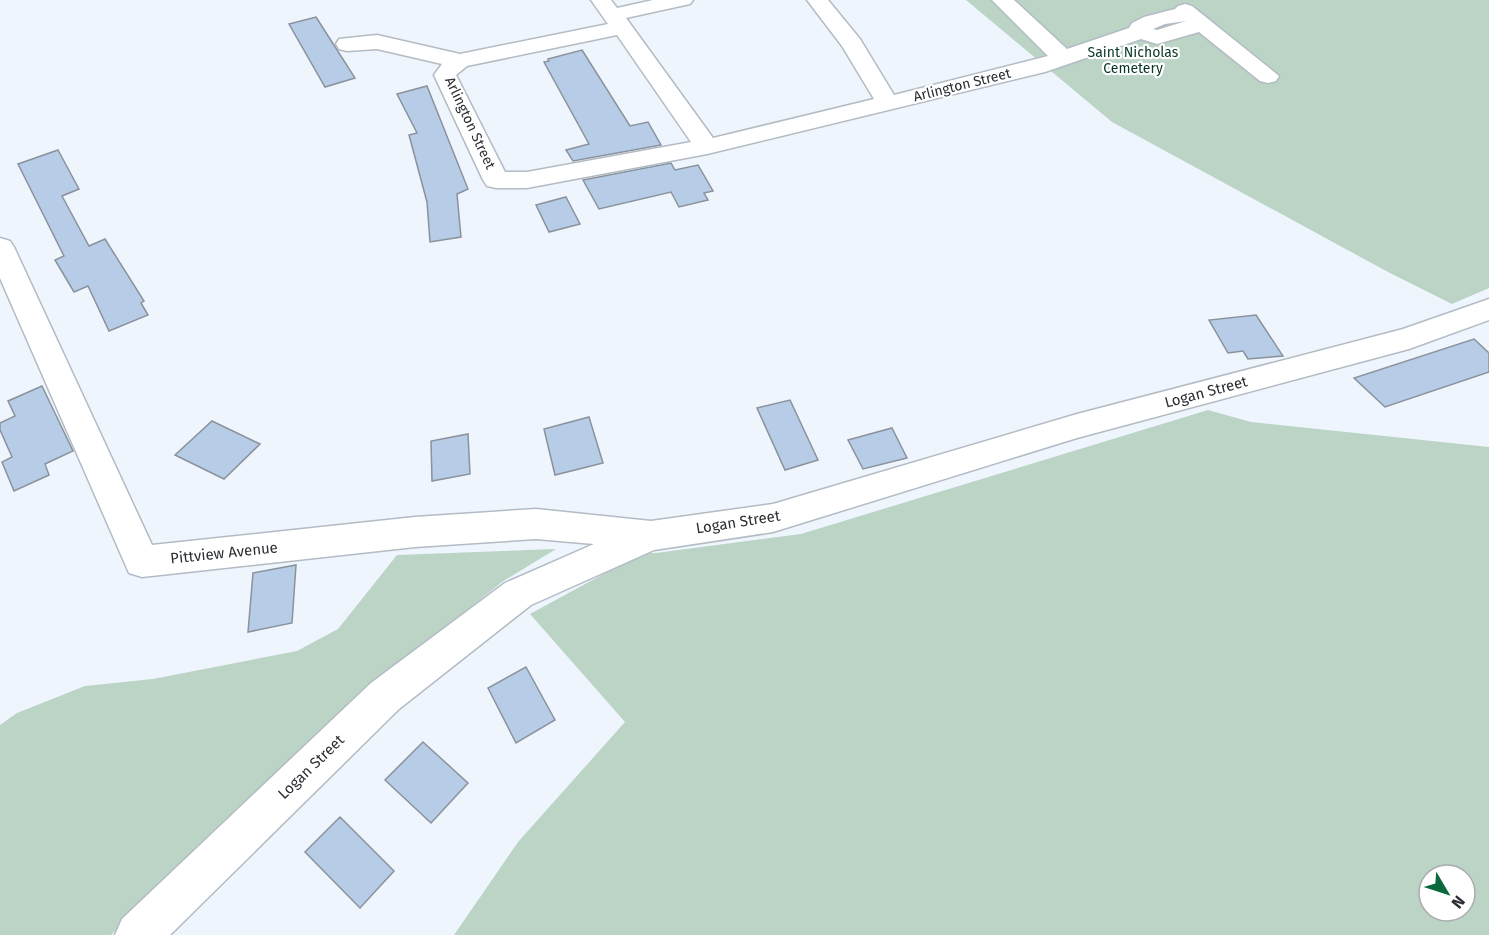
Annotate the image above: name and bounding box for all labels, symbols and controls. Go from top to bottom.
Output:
park label: Saint Nicholas Cemetery [1088,44,1179,77]
street label: Arlington Street [911,64,1013,105]
street label: Arlington Street [441,74,499,173]
street label: Logan Street [1163,372,1250,412]
street label: Logan Street [695,506,782,538]
street label: Pittview Avenue [169,538,279,568]
street label: Logan Street [274,731,348,803]
north arrow [1417,863,1477,923]
text: N [1448,892,1469,912]

